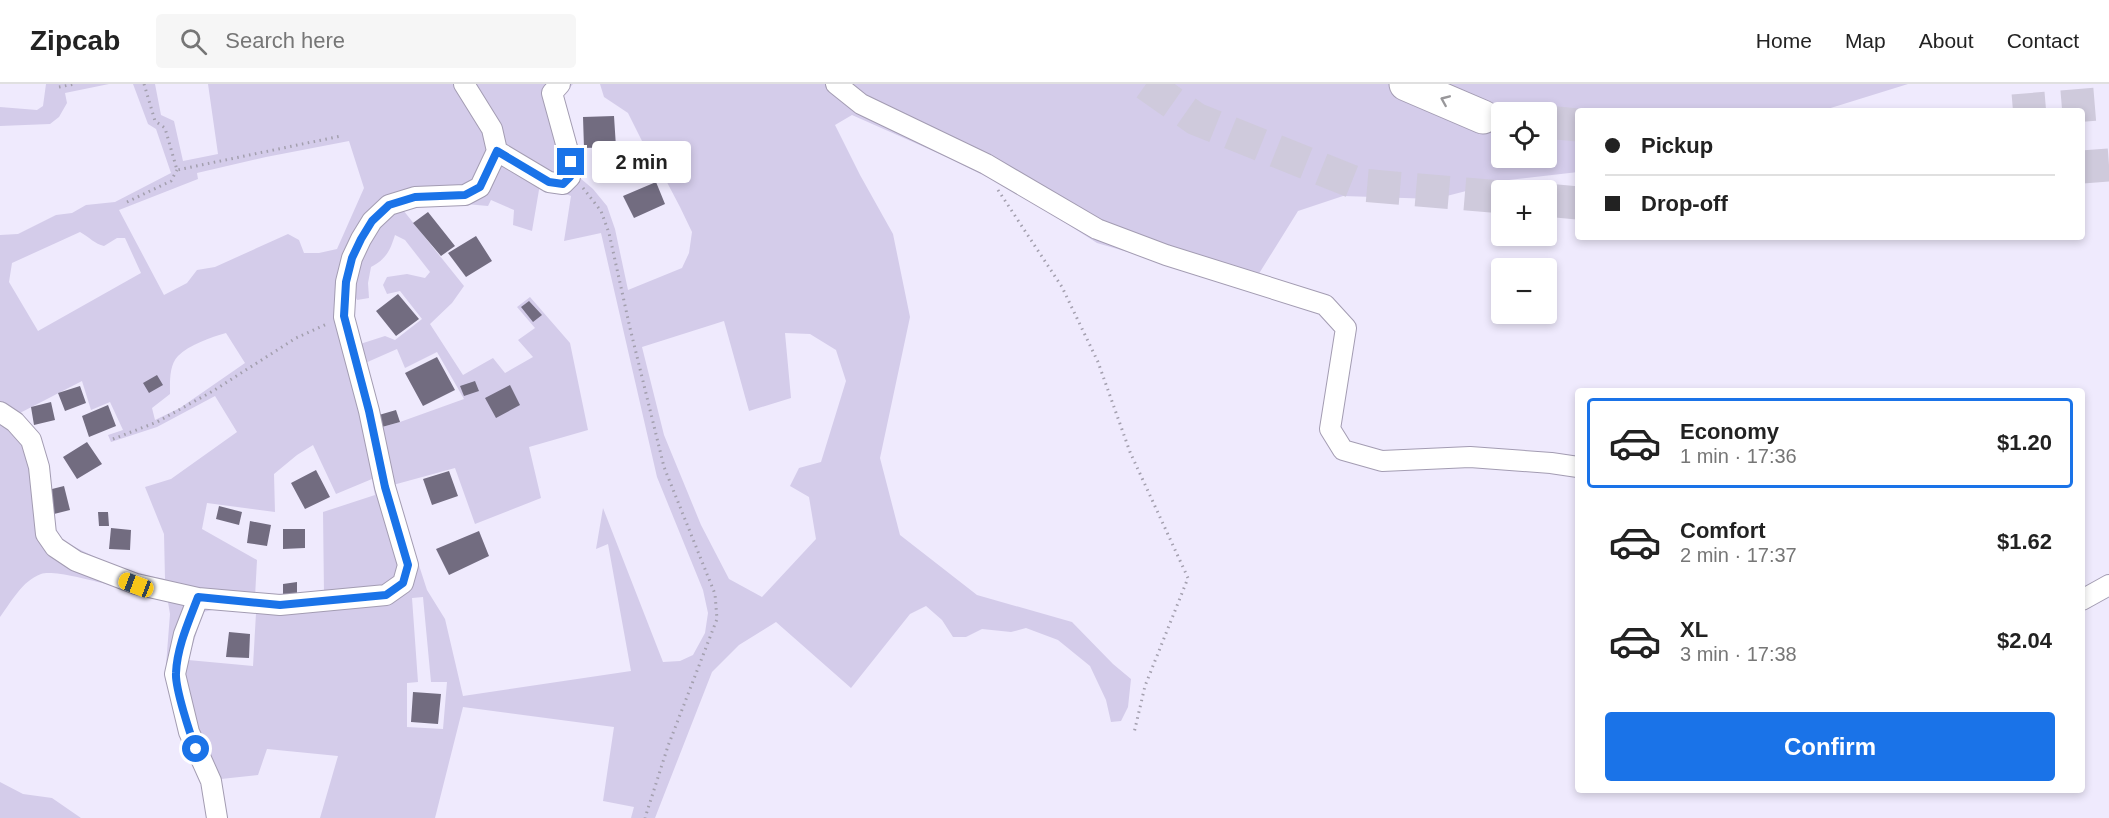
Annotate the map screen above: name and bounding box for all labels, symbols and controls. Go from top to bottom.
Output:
search box [156,14,576,68]
text: Zipcab [30,25,120,56]
icon: search [177,25,210,58]
text: Search here [225,28,345,53]
text: Home [1756,29,1812,52]
text: Map [1845,29,1886,52]
text: About [1919,29,1974,52]
text: Contact [2007,29,2079,52]
one-way arrow [1440,96,1451,108]
map controls [1491,102,1557,324]
button: locate [1491,102,1557,168]
text: Pickup [1641,133,1713,158]
callout: 2 min [592,141,691,183]
route end [557,148,584,175]
text: 2 min [615,151,668,173]
button: + [1491,180,1557,246]
text: Drop-off [1641,191,1728,216]
button: − [1491,258,1557,324]
icon: car [1608,416,1662,470]
text: Economy [1680,419,1779,444]
text: $1.20 [1997,430,2052,455]
text: 1 min · 17:36 [1680,445,1797,467]
icon: car [1608,515,1662,569]
text: Comfort [1680,518,1766,543]
text: $1.62 [1997,529,2052,554]
text: 2 min · 17:37 [1680,544,1797,566]
car [116,570,156,600]
icon: car [1608,614,1662,668]
text: XL [1680,617,1708,642]
text: $2.04 [1997,628,2052,653]
text: 3 min · 17:38 [1680,643,1797,665]
button: Confirm [1605,712,2055,781]
route start [182,735,209,762]

